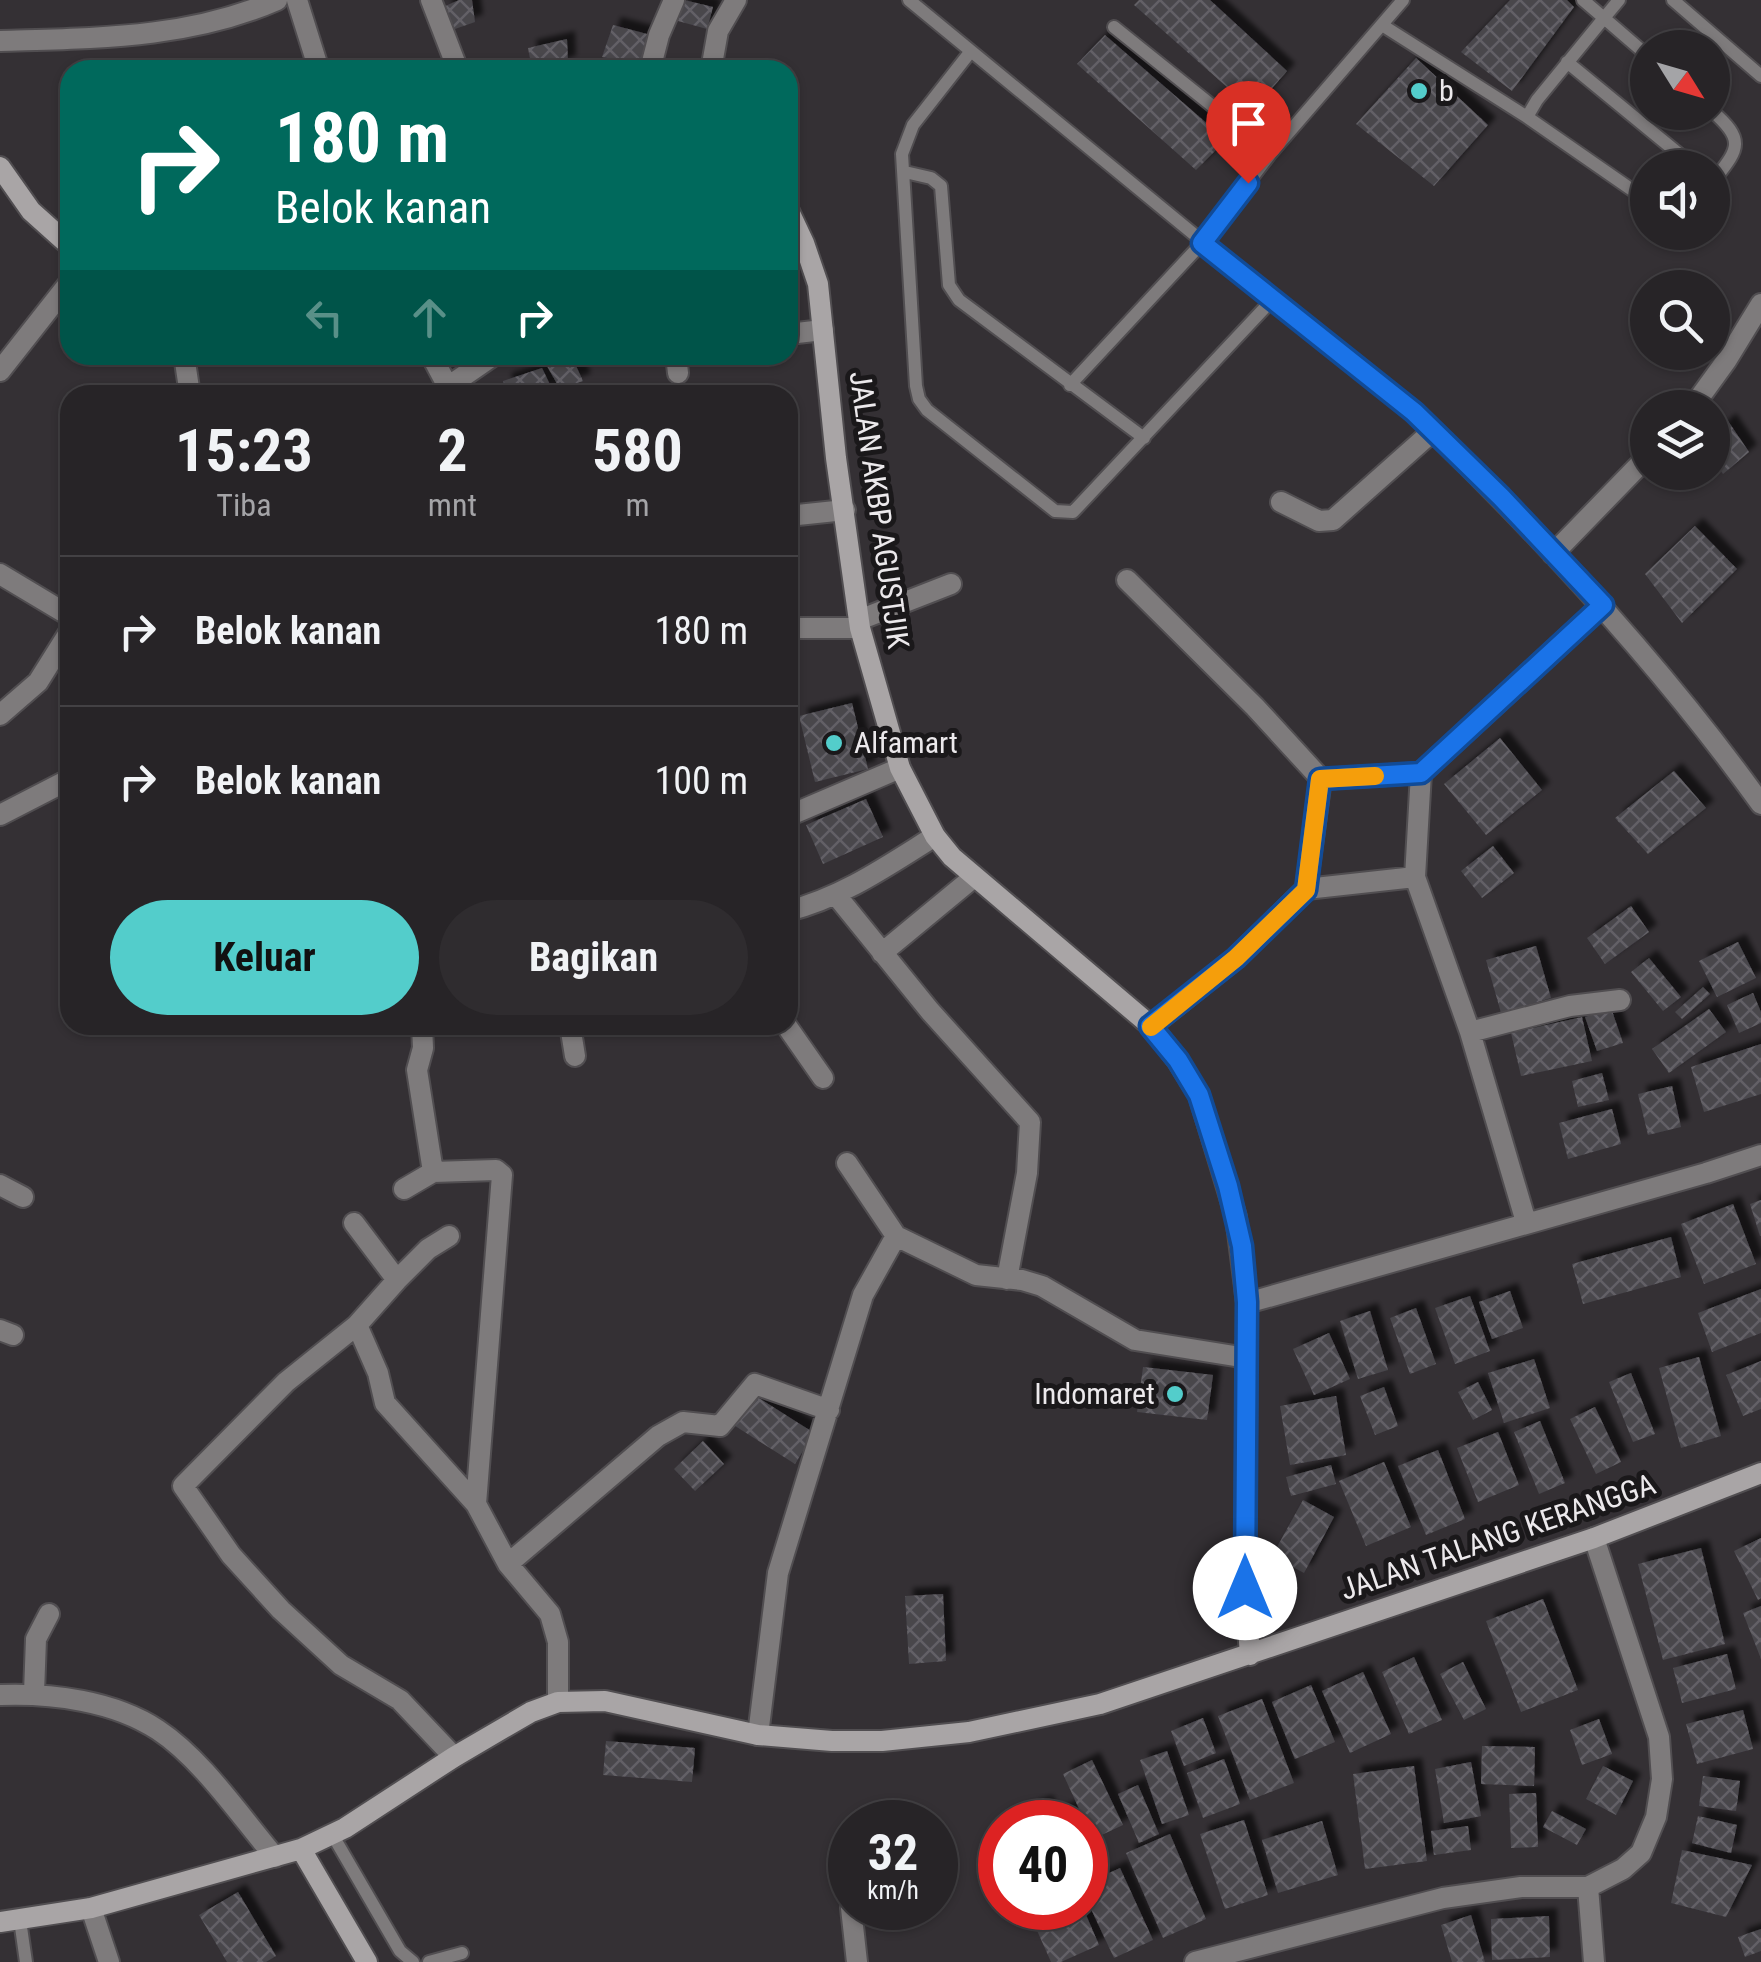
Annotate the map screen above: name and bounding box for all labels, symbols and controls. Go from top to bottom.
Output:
north arrow [1630,30,1730,130]
map controls [1630,30,1730,490]
place label: b [1439,73,1454,108]
marker: b [1408,80,1430,102]
pin [1206,81,1291,184]
icon: arrive [1221,96,1276,151]
text: 180 m [275,97,449,179]
icon: right [110,100,240,230]
button: sound [1630,150,1730,250]
text: Belok kanan [275,181,491,234]
button: search [1630,270,1730,370]
icon: left [297,290,352,345]
icon: ahead [402,290,457,345]
icon: right [507,290,562,345]
street label: JALAN AKBP AGUSTJIK [843,369,916,652]
button: layers [1630,390,1730,490]
text: 15:23 [175,415,313,486]
text: 2 [437,415,468,486]
text: 580 [592,415,683,486]
text: Tiba [216,486,271,524]
text: mnt [428,486,477,524]
text: m [625,486,649,524]
icon: right [110,604,165,659]
text: Belok kanan [195,609,381,653]
text: 180 m [654,609,748,653]
place label: Alfamart [854,725,958,760]
marker: Alfamart [823,732,845,754]
icon: right [110,754,165,809]
text: Belok kanan [195,759,381,803]
text: 100 m [654,759,748,803]
button: Keluar [110,900,419,1015]
button: Bagikan [439,900,748,1015]
place label: Indomaret [1034,1376,1155,1411]
marker: Indomaret [1164,1383,1186,1405]
street label: JALAN TALANG KERANGGA [1336,1466,1660,1607]
position arrow [1193,1536,1297,1640]
speed limit sign: 40 [978,1800,1108,1930]
text: 32 [868,1824,918,1882]
text: km/h [867,1876,919,1905]

